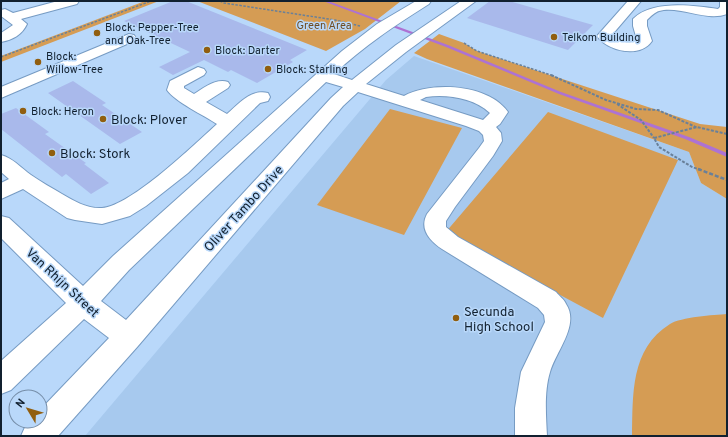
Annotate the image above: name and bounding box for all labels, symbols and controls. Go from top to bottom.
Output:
park label: Green Area [296,19,352,33]
place label: Block: Pepper-Tree and Oak-Tree [105,21,199,48]
marker: Block: Pepper-Tree and Oak-Tree [92,28,102,38]
place label: Telkom Building [562,31,640,45]
marker: Telkom Building [549,32,559,42]
place label: Block: Darter [215,44,281,58]
marker: Block: Darter [202,45,212,55]
place label: Block: Willow-Tree [46,50,103,77]
marker: Block: Willow-Tree [33,57,43,67]
place label: Block: Starling [276,63,348,77]
marker: Block: Starling [263,64,273,74]
place label: Block: Heron [31,105,94,119]
marker: Block: Heron [18,106,28,116]
place label: Block: Plover [111,113,187,129]
marker: Block: Plover [98,114,108,124]
place label: Block: Stork [60,147,130,163]
marker: Block: Stork [47,148,57,158]
street label: Oliver Tambo Drive [201,163,288,256]
street label: Van Rhijn Street [22,246,102,321]
place label: Secunda High School [464,305,534,336]
marker: Secunda High School [451,313,461,323]
north arrow [8,389,48,429]
text: N [13,396,29,411]

